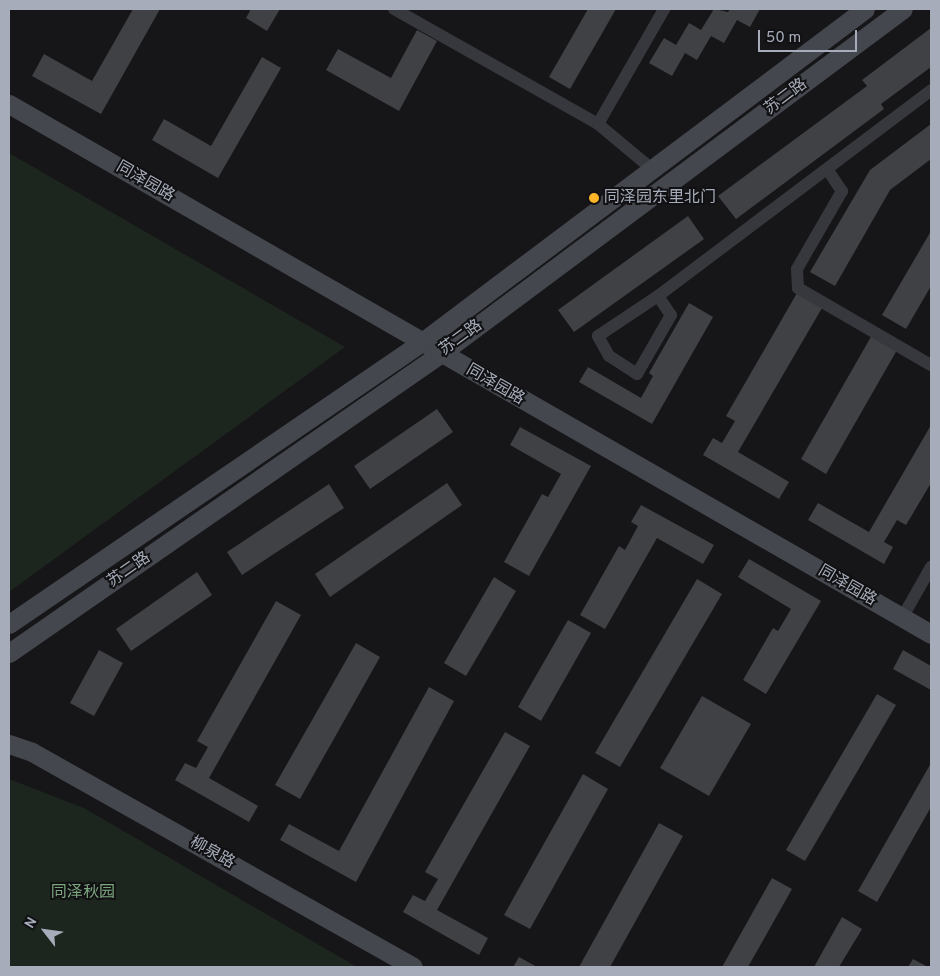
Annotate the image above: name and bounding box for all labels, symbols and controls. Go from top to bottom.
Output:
scale bar [760,20,859,52]
text: 50 m [766,29,801,48]
street label: 苏二路 [761,75,811,119]
street label: 同泽园路 [112,158,178,206]
place label: 同泽园东里北门 [604,188,716,208]
marker: 同泽园东里北门 [588,192,600,204]
street label: 苏二路 [436,316,486,360]
street label: 同泽园路 [462,361,528,409]
street label: 苏二路 [104,548,154,592]
street label: 同泽园路 [814,562,880,610]
street label: 柳泉路 [186,833,238,873]
park label: 同泽秋园 [51,883,115,903]
north arrow [20,906,70,956]
text: N [22,915,41,932]

